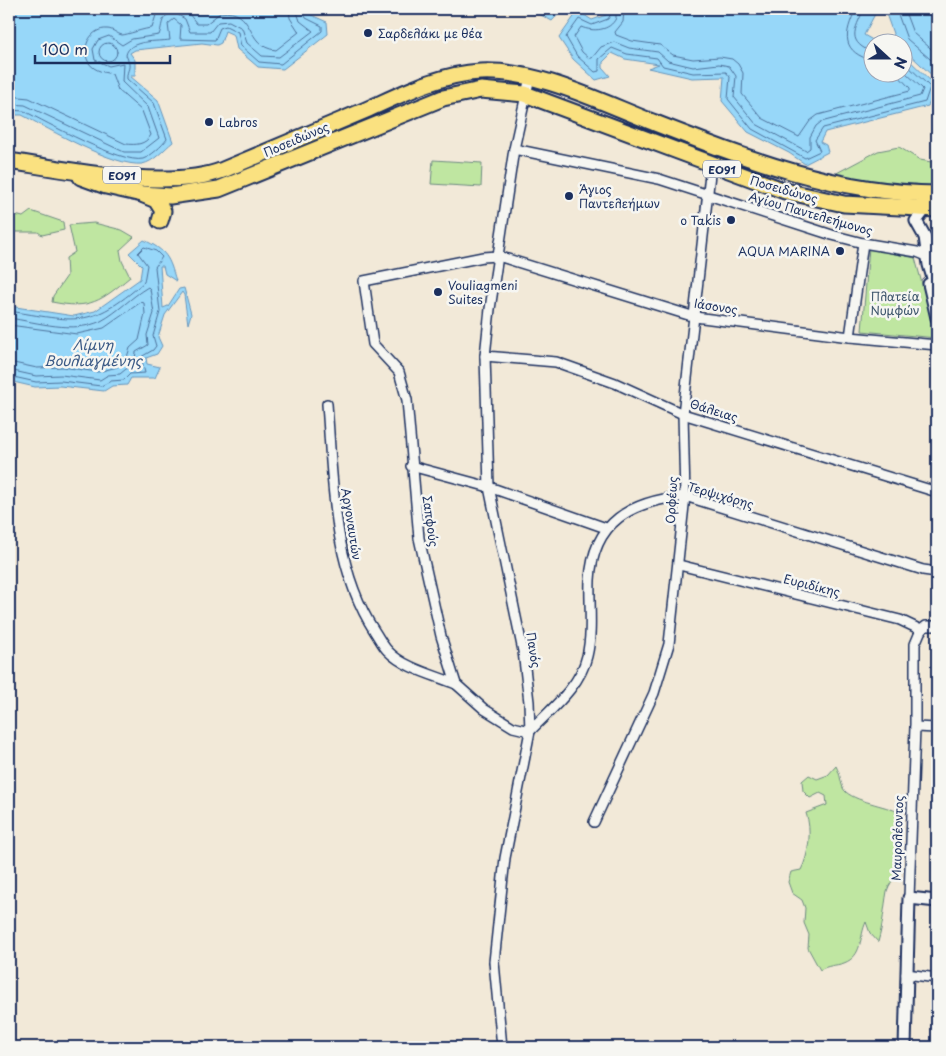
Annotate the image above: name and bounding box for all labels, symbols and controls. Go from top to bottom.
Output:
place label: Σαρδελάκι με θέα [378,24,483,42]
marker: Σαρδελάκι με θέα [362,27,374,39]
scale bar [35,32,170,64]
north arrow [864,32,914,82]
text: 100 m [42,37,88,60]
text: N [889,54,912,72]
place label: Labros [219,113,258,131]
marker: Labros [203,116,215,128]
street label: Ποσειδώνος [260,117,332,161]
road number: ΕΟ91 [703,160,741,178]
road number: ΕΟ91 [103,166,141,184]
street label: Ποσειδώνος [748,171,820,207]
place label: Άγιος Παντελεήμων [579,180,660,212]
street label: Αγίου Παντελεήμονος [747,187,875,239]
marker: Άγιος Παντελεήμων [563,190,575,202]
place label: o Takis [680,211,722,229]
marker: o Takis [725,214,737,226]
place label: AQUA MARINA [738,242,830,260]
marker: AQUA MARINA [834,245,846,257]
place label: Vouliagmeni Suites [448,276,518,308]
marker: Vouliagmeni Suites [432,286,444,298]
park label: Πλατεία Νυμφών [870,287,920,319]
street label: Ιάσονος [693,294,739,318]
water label: Λίμνη Βουλιαγμένης [44,334,144,371]
street label: Θάλειας [688,394,740,426]
street label: Ορφέως [661,476,681,524]
street label: Τερψιχόρης [686,477,756,513]
street label: Αργοναυτών [337,487,367,561]
street label: Σαπφούς [418,494,444,548]
street label: Ευριδίκης [782,569,842,601]
street label: Πανός [522,631,546,669]
street label: Μαυρολέοντος [887,795,907,881]

